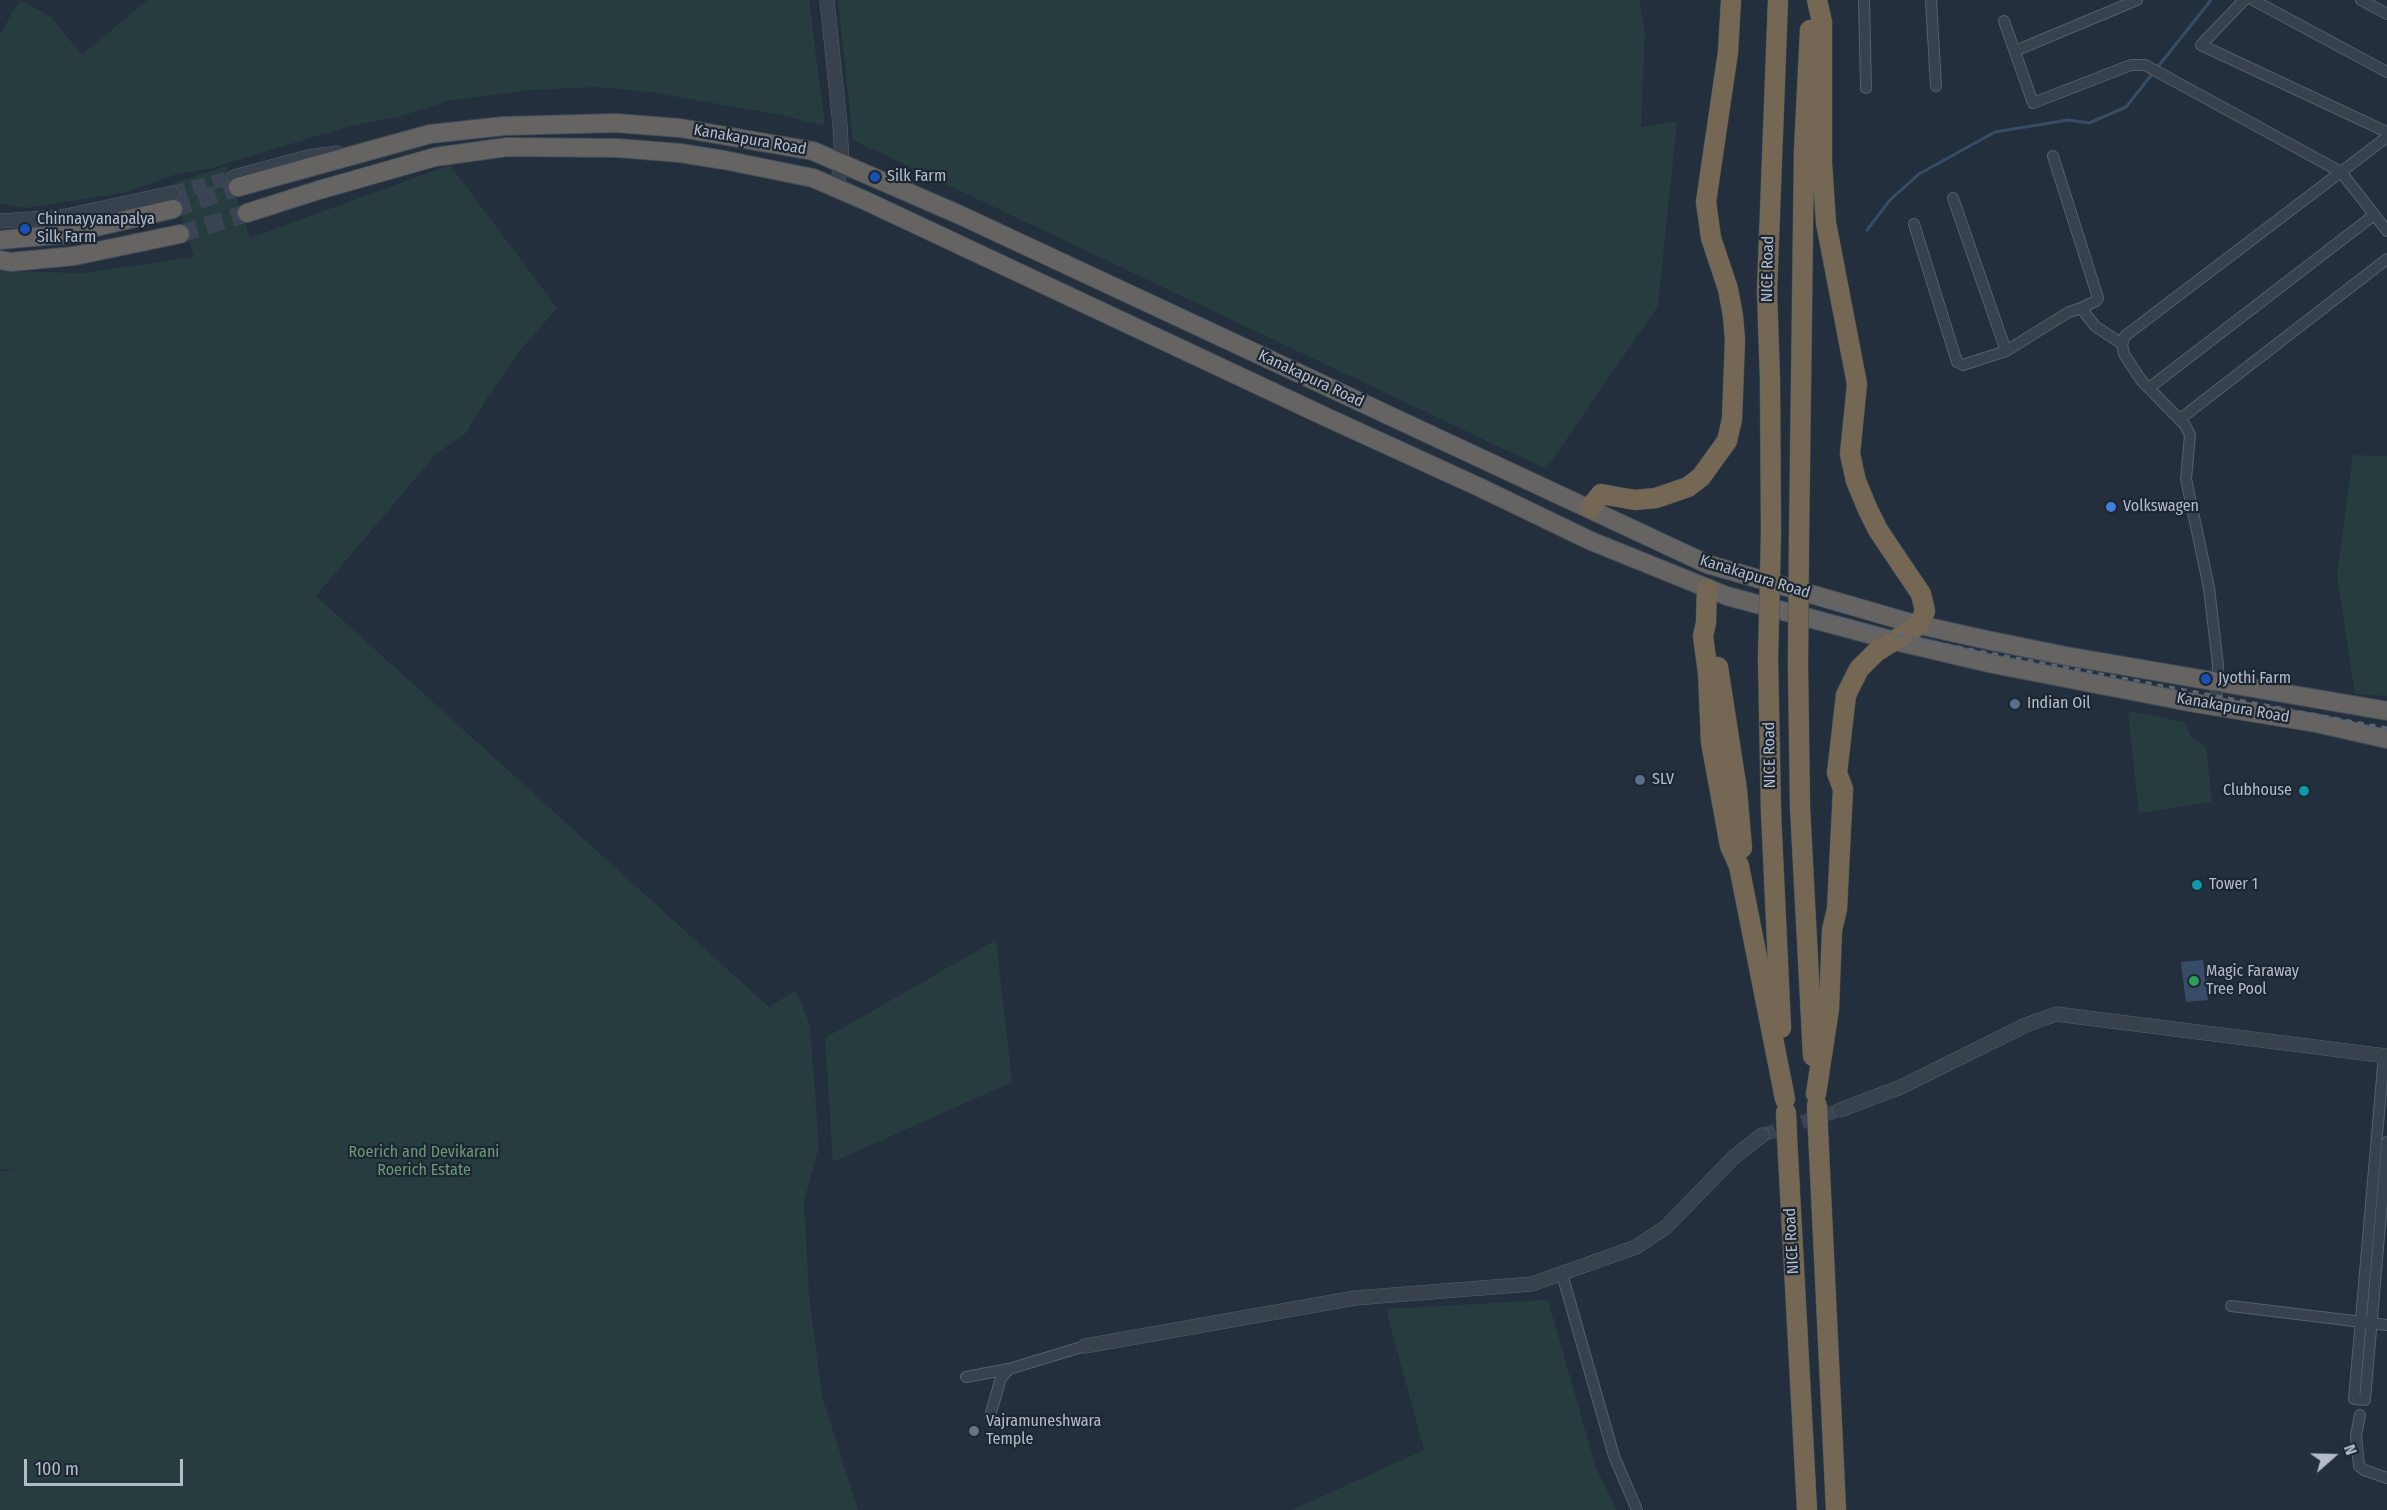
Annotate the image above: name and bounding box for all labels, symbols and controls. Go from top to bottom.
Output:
street label: Kanakapura Road [692,121,808,159]
place label: Silk Farm [887,167,946,187]
marker: Silk Farm [868,170,882,184]
place label: Chinnayyanapalya Silk Farm [37,210,155,248]
marker: Chinnayyanapalya Silk Farm [18,222,32,236]
street label: NICE Road [1758,236,1778,302]
street label: Kanakapura Road [1255,346,1367,412]
place label: Volkswagen [2123,497,2199,517]
marker: Volkswagen [2104,500,2118,514]
street label: Kanakapura Road [1698,551,1812,603]
place label: Jyothi Farm [2218,669,2291,689]
marker: Jyothi Farm [2199,672,2213,686]
street label: Kanakapura Road [2175,689,2291,727]
place label: Indian Oil [2027,694,2091,714]
marker: Indian Oil [2008,697,2022,711]
street label: NICE Road [1760,722,1780,788]
place label: SLV [1652,770,1674,790]
marker: SLV [1633,773,1647,787]
place label: Clubhouse [2223,781,2292,801]
marker: Clubhouse [2297,784,2311,798]
place label: Tower 1 [2209,875,2258,895]
marker: Tower 1 [2190,878,2204,892]
place label: Magic Faraway Tree Pool [2206,962,2299,1000]
marker: Magic Faraway Tree Pool [2187,974,2201,988]
park label: Roerich and Devikarani Roerich Estate [349,1143,499,1181]
street label: NICE Road [1781,1207,1803,1275]
place label: Vajramuneshwara Temple [986,1412,1101,1450]
marker: Vajramuneshwara Temple [967,1424,981,1438]
north arrow [2303,1426,2363,1486]
text: N [2340,1442,2361,1457]
scale bar [27,1447,186,1485]
text: 100 m [35,1458,79,1480]

